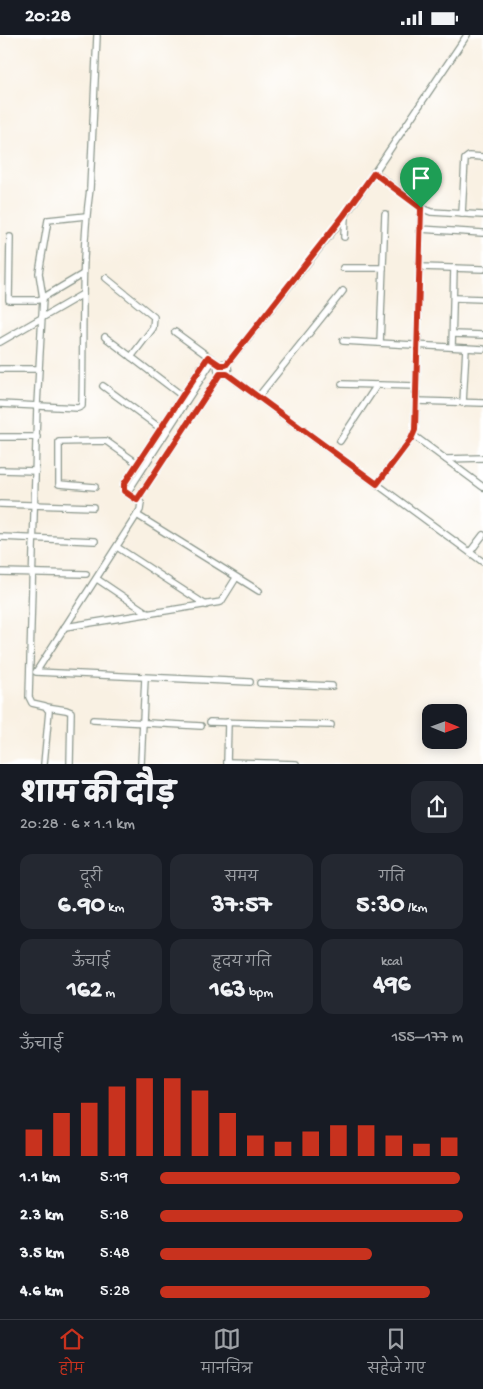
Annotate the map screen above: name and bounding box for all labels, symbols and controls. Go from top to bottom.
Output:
text: 20:28 [25,6,71,29]
pin [400,157,442,208]
icon: arrive [407,164,435,192]
north arrow [422,704,468,749]
map controls [422,704,467,749]
text: शाम की दौड़ [20,780,176,813]
button: share [411,781,463,833]
text: 20:28 · 6 × 1.1 km [20,816,135,835]
text: दूरी [80,870,102,887]
text: समय [225,870,258,887]
text: गति [379,870,405,887]
text: 6.90 [58,892,105,921]
text: 37:57 [212,892,271,921]
text: 5:30 [356,892,404,921]
text: km [105,900,125,917]
text: /km [404,900,427,917]
text: kcal [381,954,403,971]
text: ऊँचाई [72,955,110,972]
text: हृदय गति [212,955,271,972]
text: 496 [373,971,410,1000]
text: 162 [67,977,102,1006]
text: 163 [210,977,246,1006]
text: m [102,985,115,1002]
text: bpm [246,985,273,1002]
text: 155–177 m [392,1029,463,1048]
text: ऊँचाई [20,1037,63,1056]
text: 1.1 km [20,1169,60,1188]
text: 5:19 [100,1169,128,1188]
text: 2.3 km [20,1207,63,1226]
text: 5:18 [100,1207,129,1226]
text: 3.5 km [20,1245,64,1264]
text: 5:48 [100,1245,130,1264]
text: 4.6 km [20,1283,63,1302]
text: 5:28 [100,1283,130,1302]
tab: होम [58,1325,86,1384]
tab: मानचित्र [201,1325,252,1384]
tab: सहेजे गए [367,1325,425,1384]

